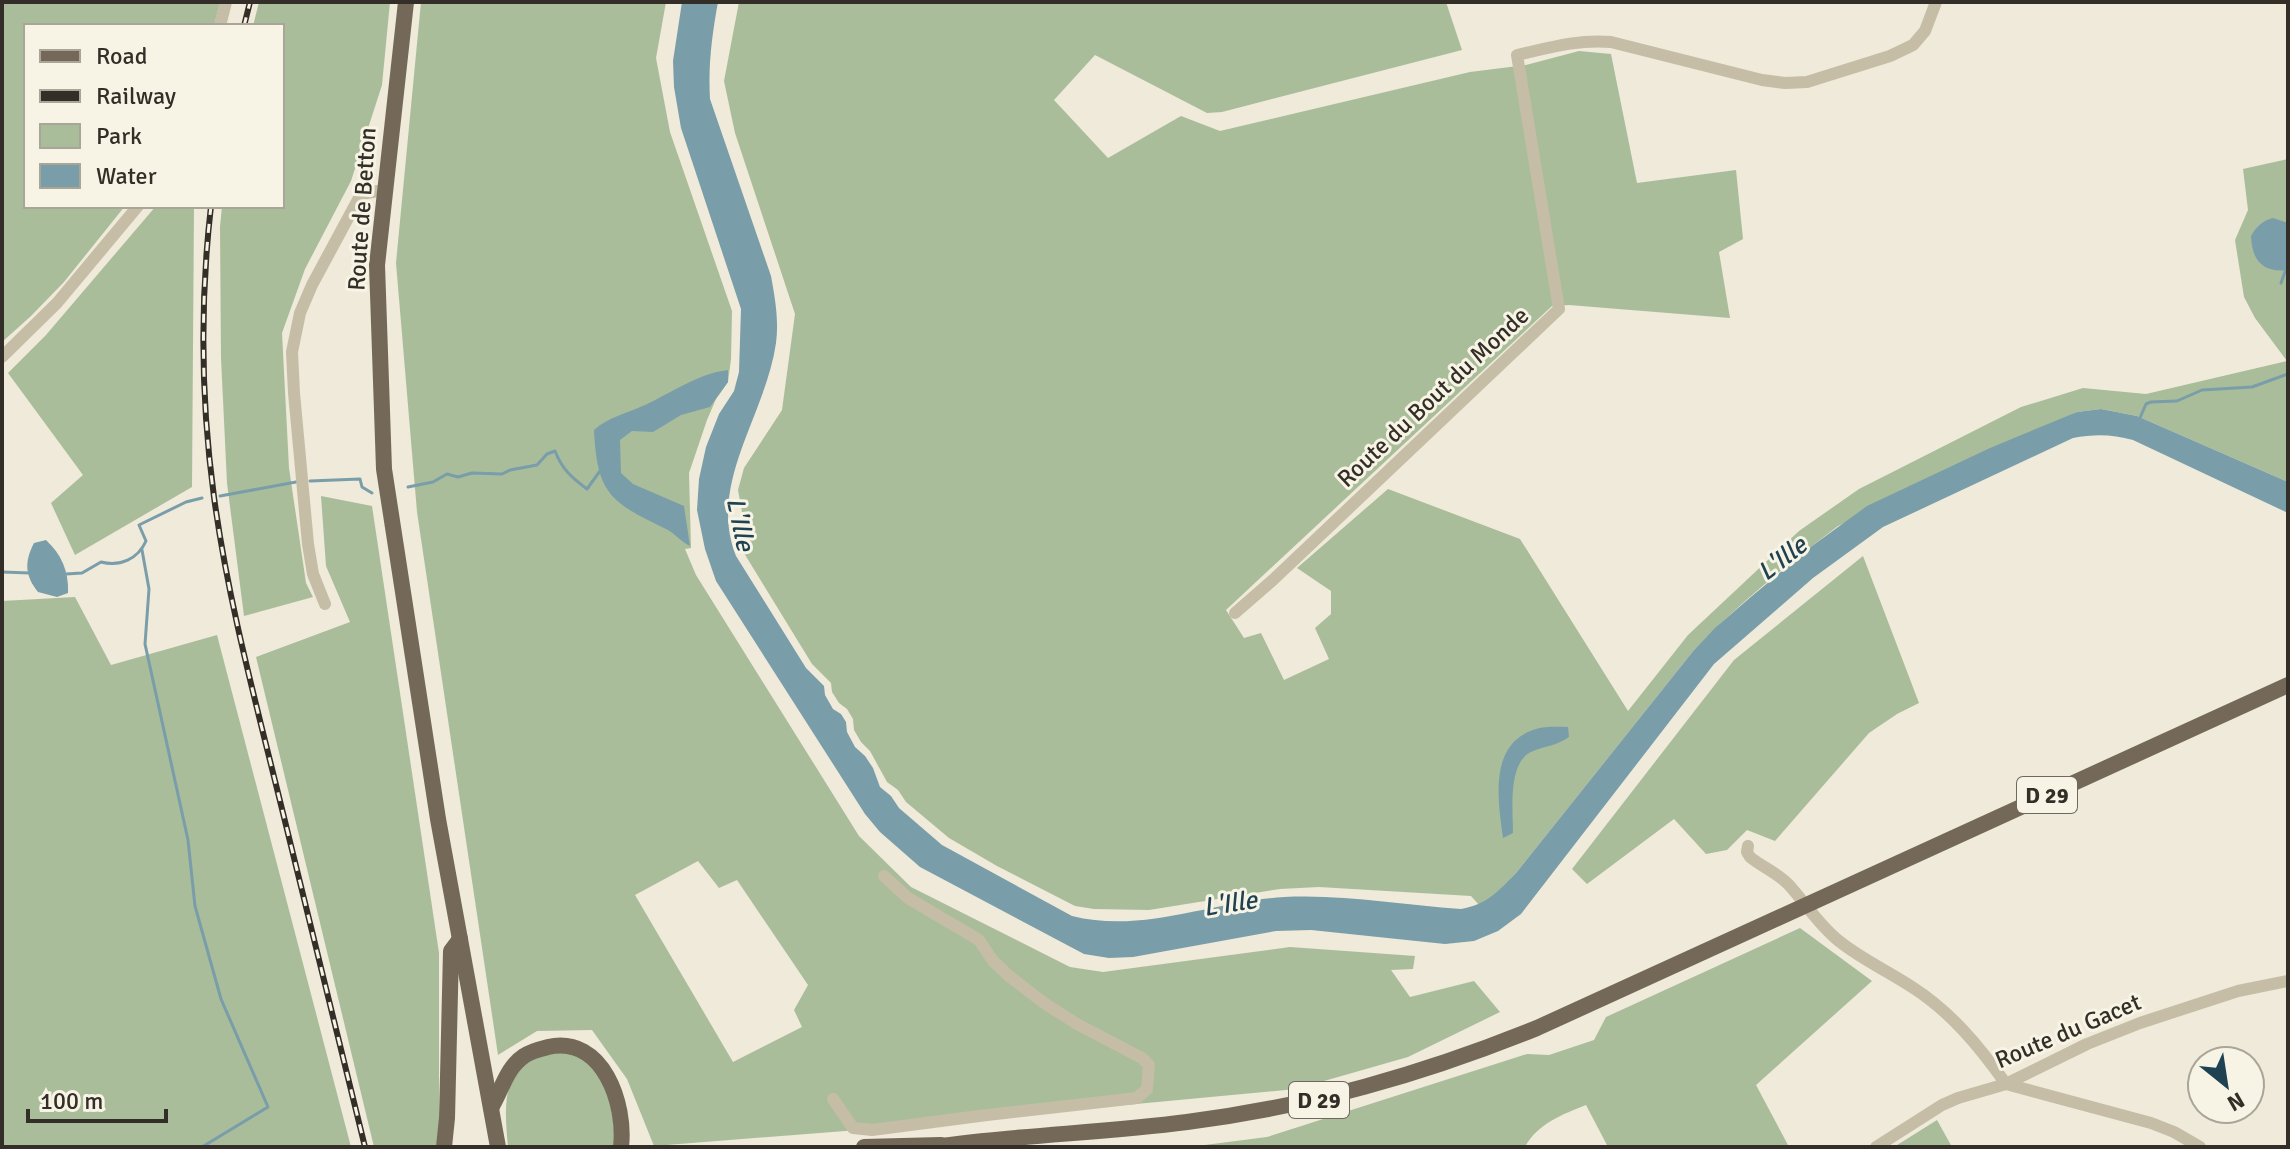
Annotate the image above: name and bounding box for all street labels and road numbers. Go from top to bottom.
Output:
street label: Route de Betton [341,126,383,292]
street label: Route du Bout du Monde [1331,300,1535,494]
road number: D 29 [2017,777,2077,813]
street label: Route du Gacet [1991,987,2145,1075]
road number: D 29 [1289,1082,1349,1118]

